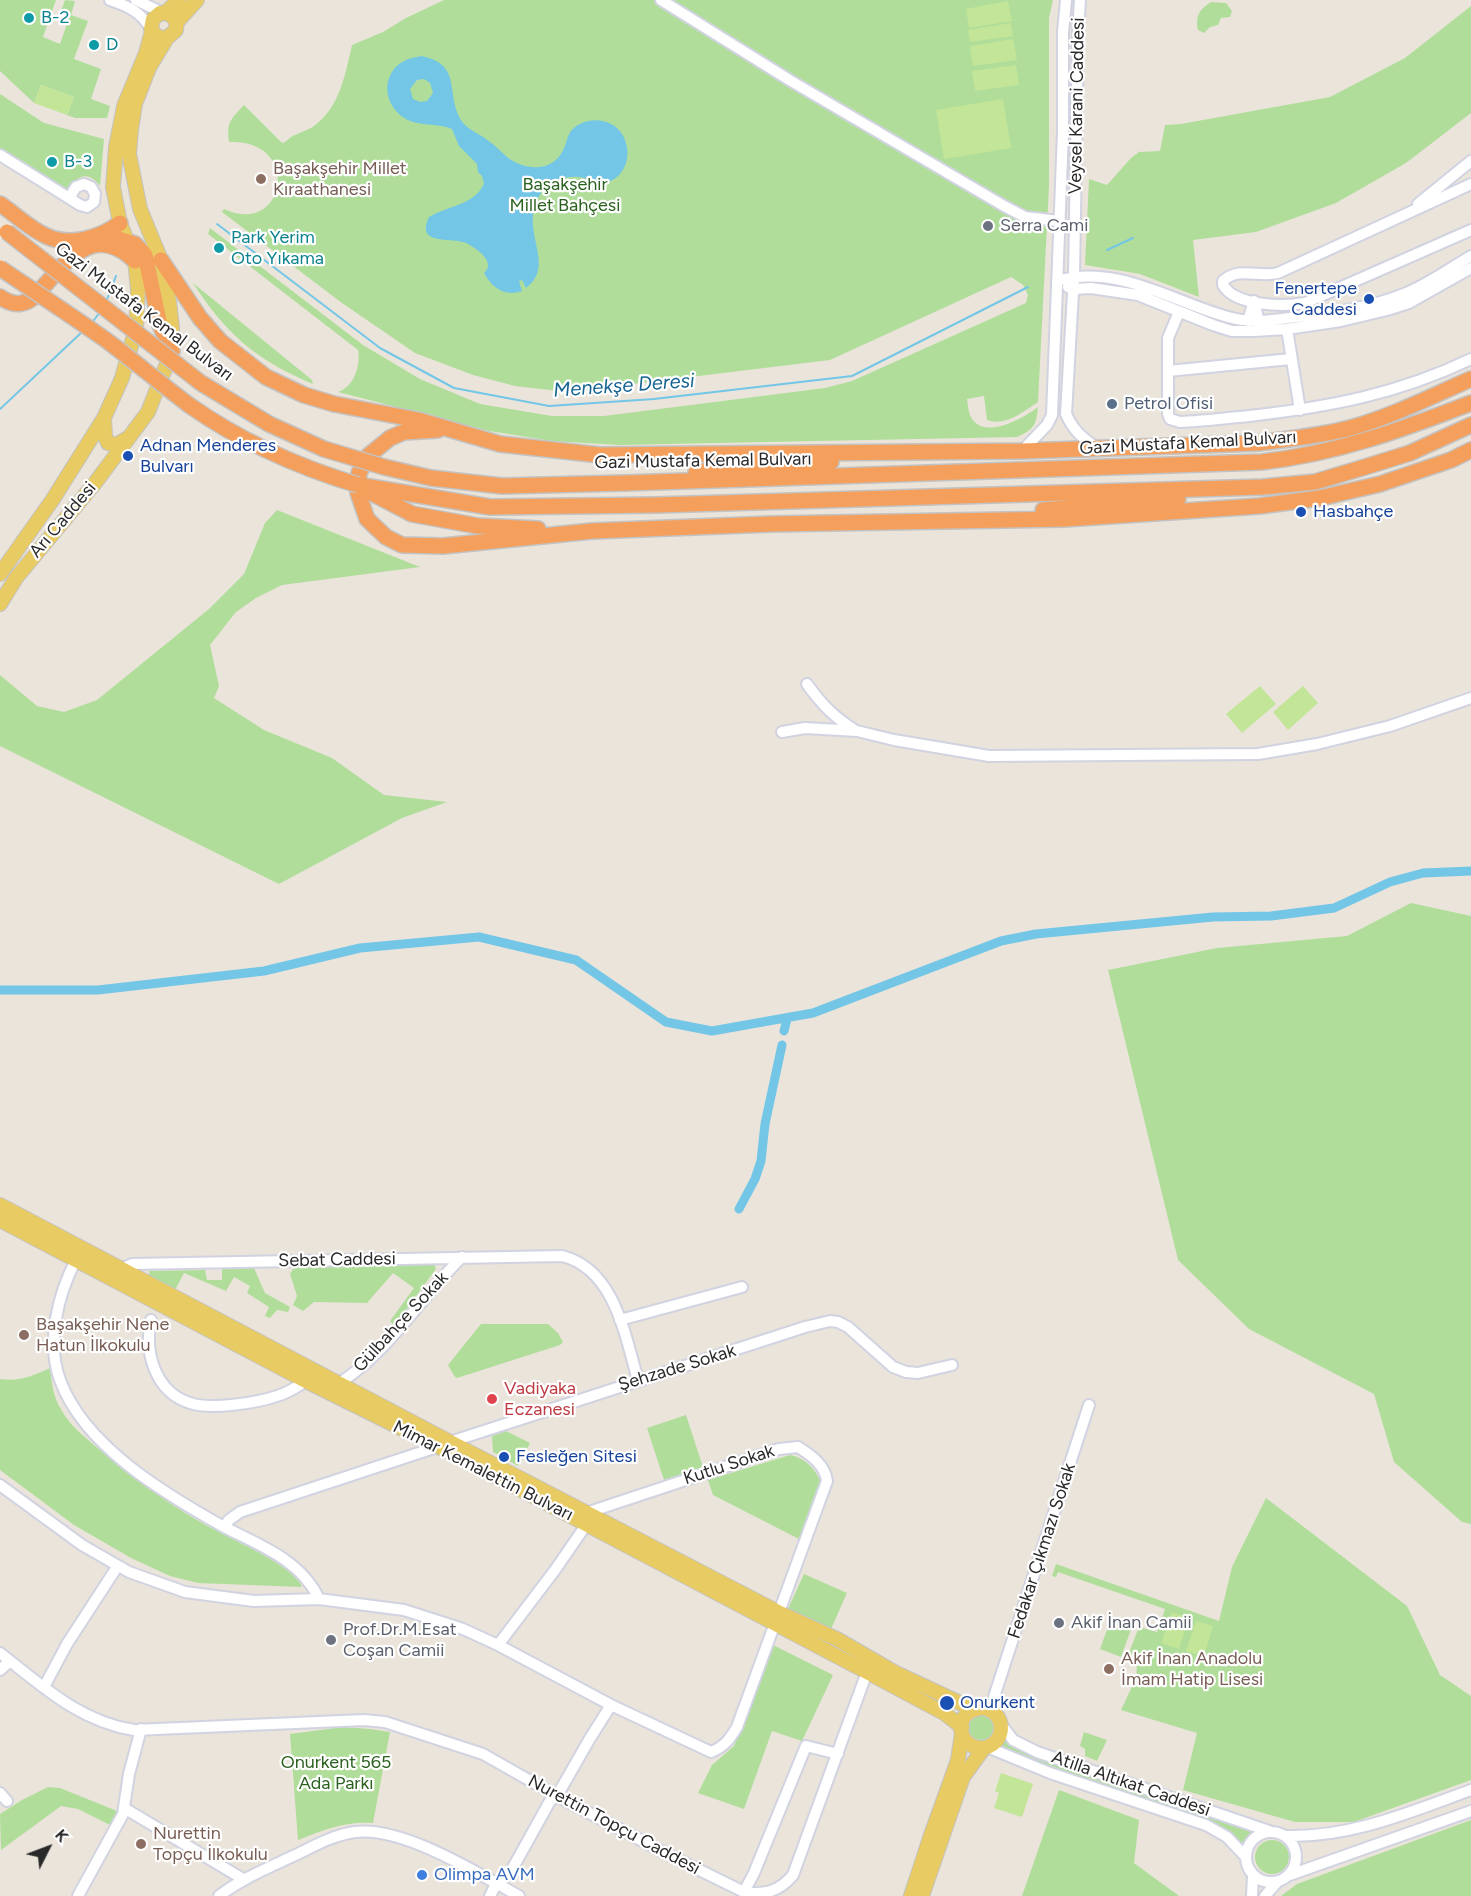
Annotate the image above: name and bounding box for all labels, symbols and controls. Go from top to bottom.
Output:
place label: B-2 [41,7,70,29]
marker: B-2 [22,11,36,25]
street label: Veysel Karani Caddesi [1065,17,1089,195]
place label: D [106,34,118,56]
marker: D [87,38,101,52]
place label: B-3 [64,151,92,173]
marker: B-3 [45,155,59,169]
place label: Başakşehir Millet Kıraathanesi [273,158,407,201]
marker: Başakşehir Millet Kıraathanesi [254,172,268,186]
park label: Başakşehir Millet Bahçesi [510,174,620,216]
place label: Serra Cami [1000,215,1088,237]
marker: Serra Cami [981,219,995,233]
place label: Park Yerim Oto Yıkama [231,227,324,270]
street label: Gazi Mustafa Kemal Bulvarı [51,238,237,386]
marker: Park Yerim Oto Yıkama [212,241,226,255]
place label: Fenertepe Caddesi [1274,278,1357,320]
marker: Fenertepe Caddesi [1362,292,1376,306]
water label: Menekşe Deresi [553,369,695,403]
place label: Petrol Ofisi [1124,393,1213,415]
marker: Petrol Ofisi [1105,397,1119,411]
street label: Gazi Mustafa Kemal Bulvarı [1079,427,1297,459]
place label: Adnan Menderes Bulvarı [140,435,276,478]
street label: Gazi Mustafa Kemal Bulvarı [594,448,812,474]
marker: Adnan Menderes Bulvarı [121,449,135,463]
street label: Arı Caddesi [25,478,101,562]
place label: Hasbahçe [1313,501,1393,523]
marker: Hasbahçe [1294,505,1308,519]
street label: Sebat Caddesi [278,1248,396,1272]
street label: Gülbahçe Sokak [349,1267,453,1377]
place label: Başakşehir Nene Hatun İlkokulu [36,1314,169,1356]
marker: Başakşehir Nene Hatun İlkokulu [17,1328,31,1342]
street label: Şehzade Sokak [616,1340,738,1396]
place label: Vadiyaka Eczanesi [504,1378,576,1420]
marker: Vadiyaka Eczanesi [485,1392,499,1406]
street label: Mimar Kemalettin Bulvarı [389,1416,577,1526]
street label: Kutlu Sokak [681,1440,777,1490]
place label: Fesleğen Sitesi [516,1446,637,1468]
marker: Fesleğen Sitesi [497,1450,511,1464]
street label: Fedakar Çıkmazı Sokak [1003,1461,1081,1641]
place label: Akif İnan Camii [1071,1612,1192,1634]
marker: Akif İnan Camii [1052,1616,1066,1630]
place label: Prof.Dr.M.Esat Coşan Camii [343,1619,456,1662]
marker: Prof.Dr.M.Esat Coşan Camii [324,1633,338,1647]
place label: Akif İnan Anadolu İmam Hatip Lisesi [1121,1648,1263,1690]
marker: Akif İnan Anadolu İmam Hatip Lisesi [1102,1662,1116,1676]
place label: Onurkent [960,1692,1035,1714]
marker: Onurkent [938,1694,956,1712]
street label: Atilla Altıkat Caddesi [1049,1747,1213,1821]
park label: Onurkent 565 Ada Parkı [281,1752,391,1794]
street label: Nurettin Topçu Caddesi [524,1770,704,1880]
north arrow [18,1818,78,1878]
place label: Nurettin Topçu İlkokulu [153,1823,268,1866]
text: K [51,1825,72,1846]
marker: Nurettin Topçu İlkokulu [134,1837,148,1851]
place label: Olimpa AVM [434,1864,535,1886]
marker: Olimpa AVM [415,1868,429,1882]

